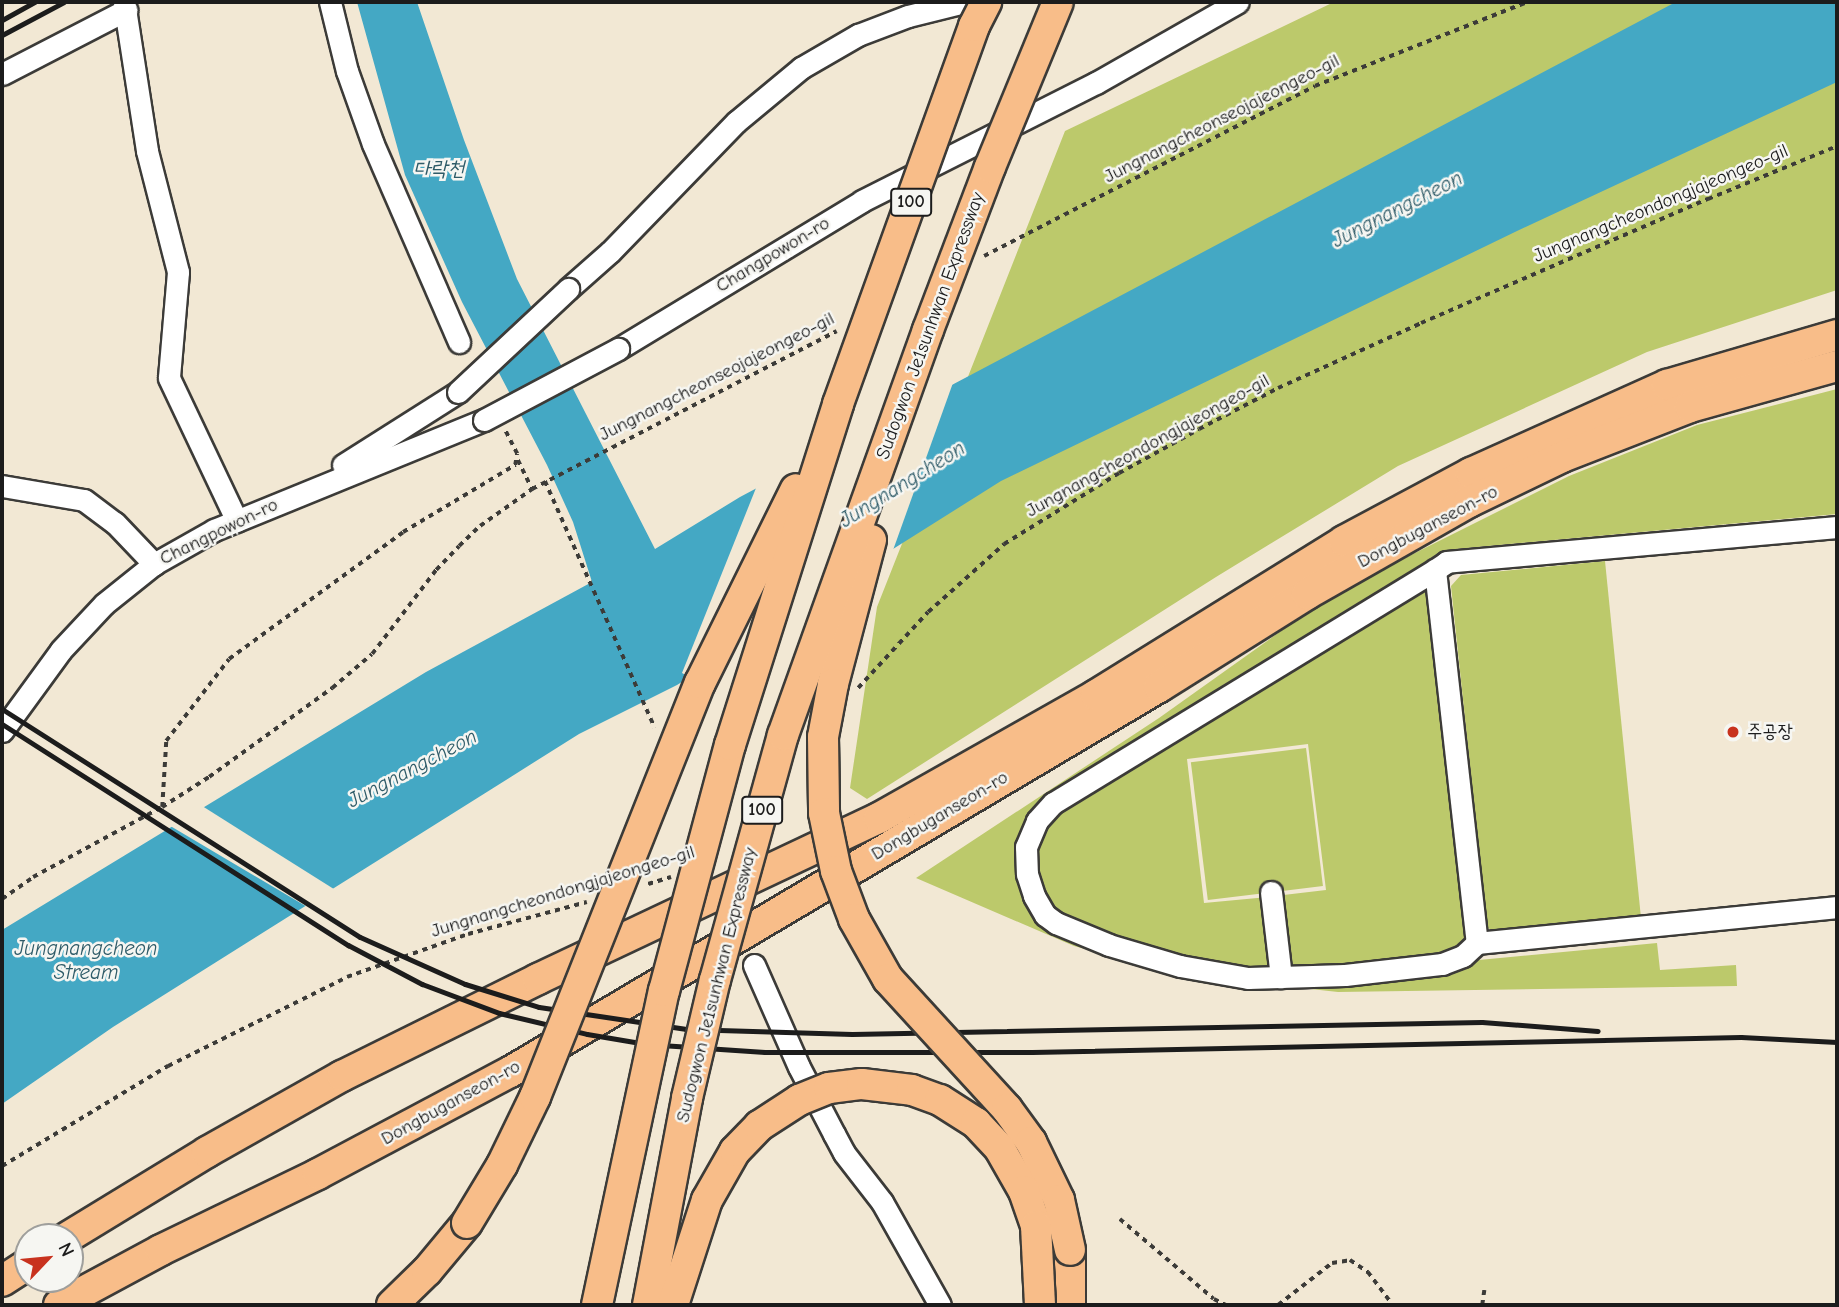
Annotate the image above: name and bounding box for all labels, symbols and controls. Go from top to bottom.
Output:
street label: Jungnangcheonseojajeongeo-gil [1100,50,1344,188]
street label: Jungnangcheondongjajeongeo-gil [1530,140,1792,268]
water label: 다락천 [414,155,464,181]
water label: Jungnangcheon [1328,165,1466,253]
road number: 100 [890,188,932,216]
street label: Sudogwon Je1sunhwan Expressway [872,189,990,463]
street label: Changpowon-ro [712,212,834,298]
street label: Jungnangcheonseojajeongeo-gil [595,308,839,446]
street label: Jungnangcheondongjajeongeo-gil [1022,369,1274,523]
water label: Jungnangcheon [835,435,969,533]
street label: Dongbuganseon-ro [1354,480,1502,574]
street label: Changpowon-ro [156,494,282,570]
place label: 주공장 [1747,721,1793,743]
water label: Jungnangcheon [343,723,481,813]
marker: 주공장 [1725,724,1741,740]
street label: Dongbuganseon-ro [867,766,1013,866]
road number: 100 [741,796,783,824]
street label: Jungnangcheondongjajeongeo-gil [428,841,698,943]
street label: Sudogwon Je1sunhwan Expressway [672,845,762,1125]
water label: Jungnangcheon Stream [14,935,158,985]
street label: Dongbuganseon-ro [377,1055,525,1151]
north arrow [14,1223,84,1293]
text: N [53,1239,79,1260]

